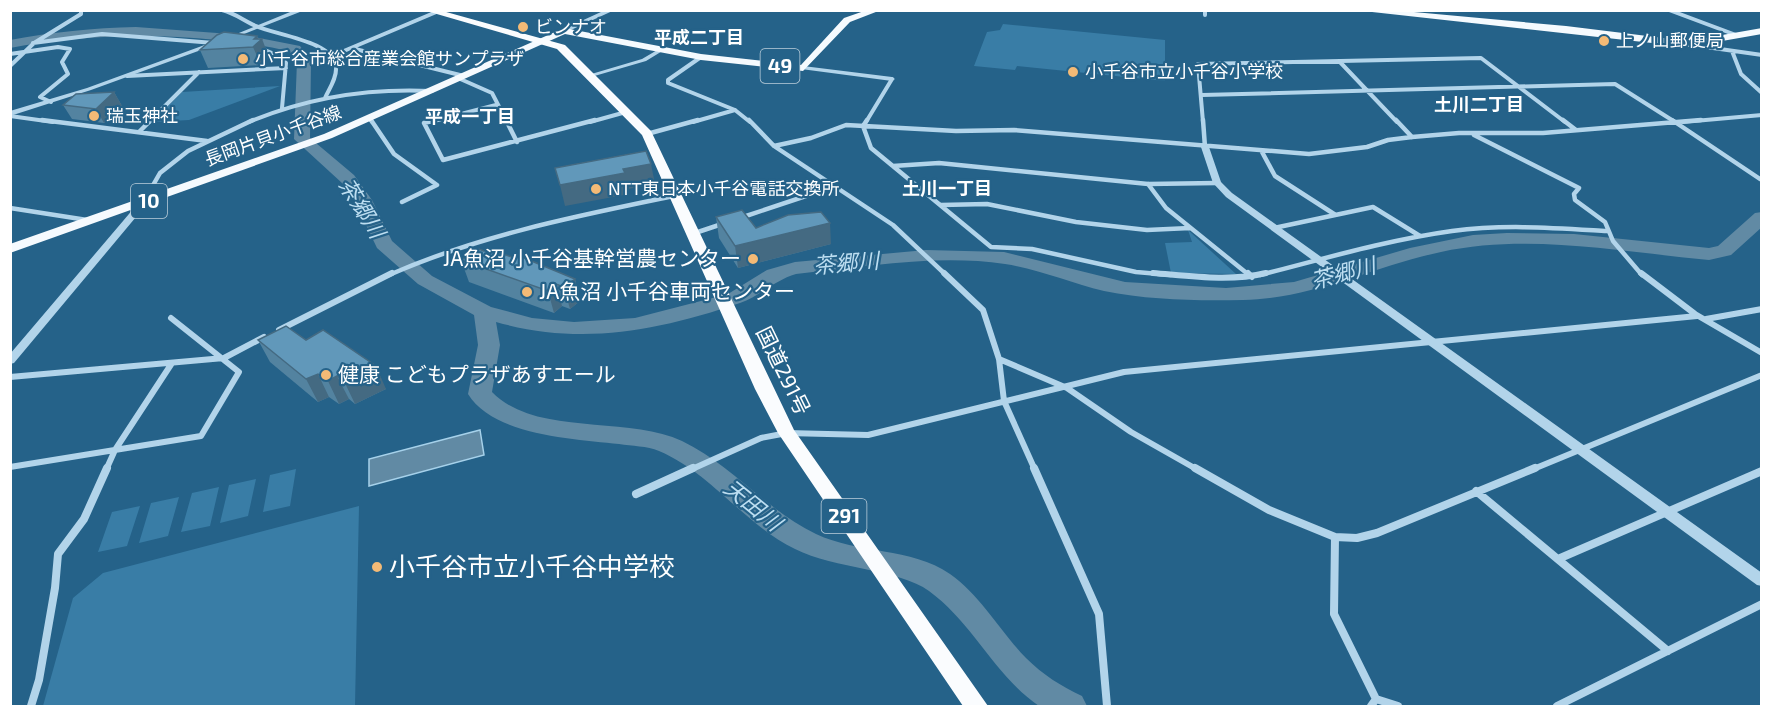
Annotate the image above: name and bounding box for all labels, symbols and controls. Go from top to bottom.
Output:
place label: ビンナオ [535,15,607,37]
marker: ビンナオ [516,20,530,34]
district label: 平成二丁目 [654,26,744,48]
place label: 上ノ山郵便局 [1616,29,1724,51]
marker: 上ノ山郵便局 [1597,34,1611,48]
place label: 小千谷市総合産業会館サンプラザ [255,47,524,69]
road number: 49 [760,49,800,83]
marker: 小千谷市総合産業会館サンプラザ [236,52,250,66]
place label: 小千谷市立小千谷小学校 [1085,60,1283,82]
marker: 小千谷市立小千谷小学校 [1066,65,1080,79]
district label: 土川二丁目 [1434,93,1524,115]
street label: 長岡片貝小千谷線 [201,100,344,170]
place label: 瑞玉神社 [106,104,178,126]
district label: 平成一丁目 [425,105,515,127]
marker: 瑞玉神社 [87,109,101,123]
water label: 茶郷川 [334,173,392,244]
place label: NTT東日本小千谷電話交換所 [608,177,840,199]
district label: 土川一丁目 [902,177,992,199]
marker: NTT東日本小千谷電話交換所 [589,182,603,196]
road number: 10 [131,184,167,218]
place label: JA魚沼 小千谷基幹営農センター [443,245,741,270]
water label: 茶郷川 [812,246,882,278]
water label: 茶郷川 [1307,250,1380,293]
marker: JA魚沼 小千谷基幹営農センター [746,252,760,266]
place label: JA魚沼 小千谷車両センター [539,278,795,303]
marker: JA魚沼 小千谷車両センター [520,285,534,299]
street label: 国道291号 [752,322,816,419]
place label: 健康 こどもプラザあすエール [338,361,616,386]
marker: 健康 こどもプラザあすエール [319,368,333,382]
water label: 天田川 [720,473,789,536]
road number: 291 [822,499,866,533]
place label: 小千谷市立小千谷中学校 [389,550,675,581]
marker: 小千谷市立小千谷中学校 [370,560,384,574]

